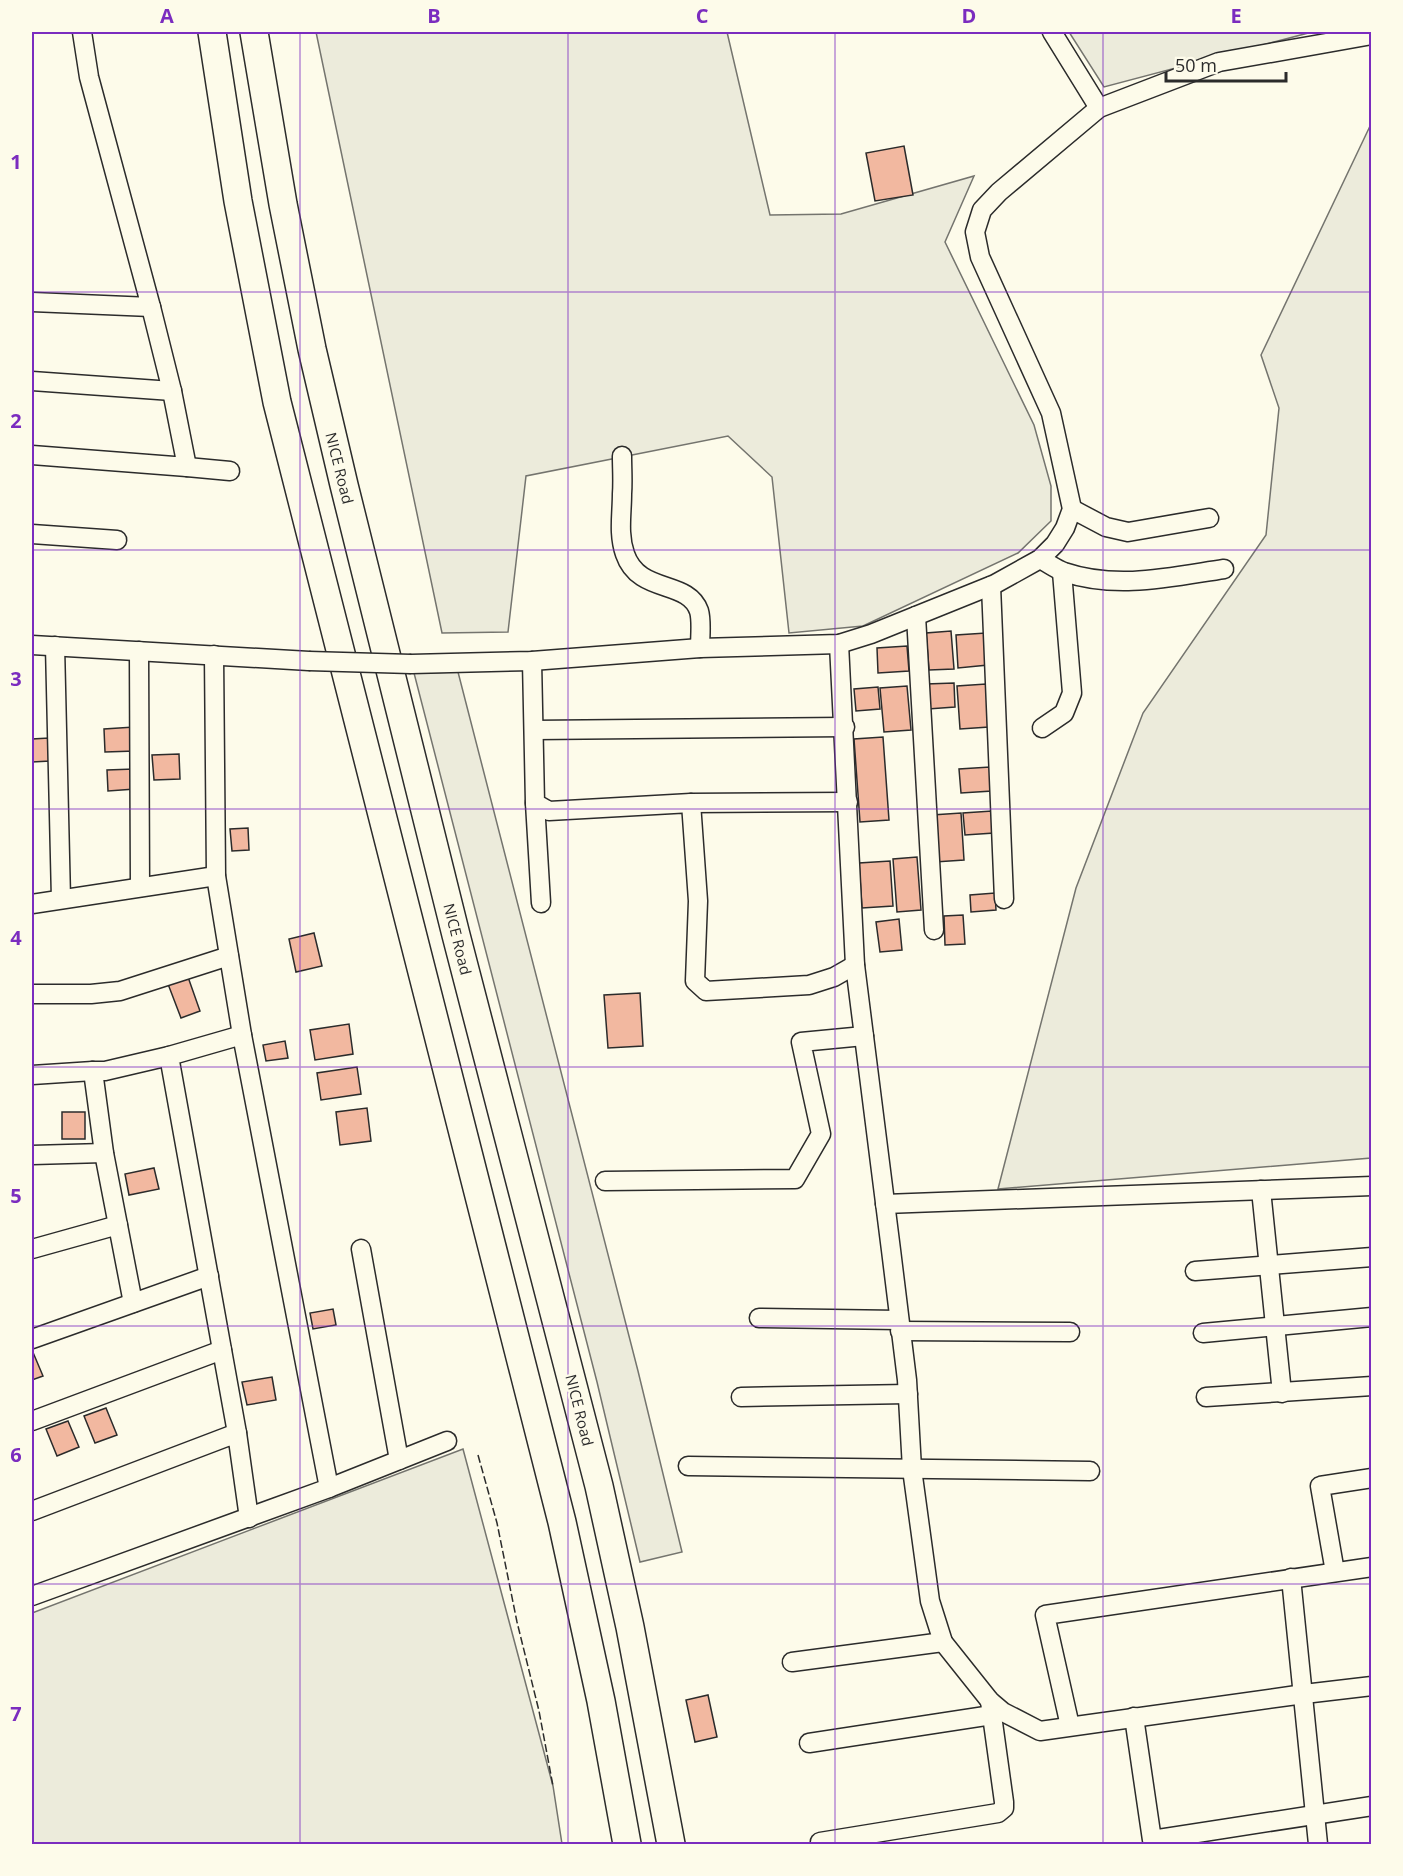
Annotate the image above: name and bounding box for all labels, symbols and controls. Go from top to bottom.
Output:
text: A [160,2,174,29]
text: B [427,2,441,29]
text: C [696,2,709,29]
text: D [962,2,976,29]
text: E [1230,2,1242,29]
scale bar [1166,45,1286,83]
text: 50 m [1175,53,1217,77]
text: 1 [10,148,22,175]
text: 2 [10,407,22,434]
street label: NICE Road [321,430,359,506]
text: 3 [10,665,22,692]
street label: NICE Road [439,901,477,977]
text: 4 [10,924,22,951]
text: 5 [10,1182,22,1209]
street label: NICE Road [561,1372,599,1448]
text: 6 [10,1441,22,1468]
text: 7 [10,1700,22,1727]

